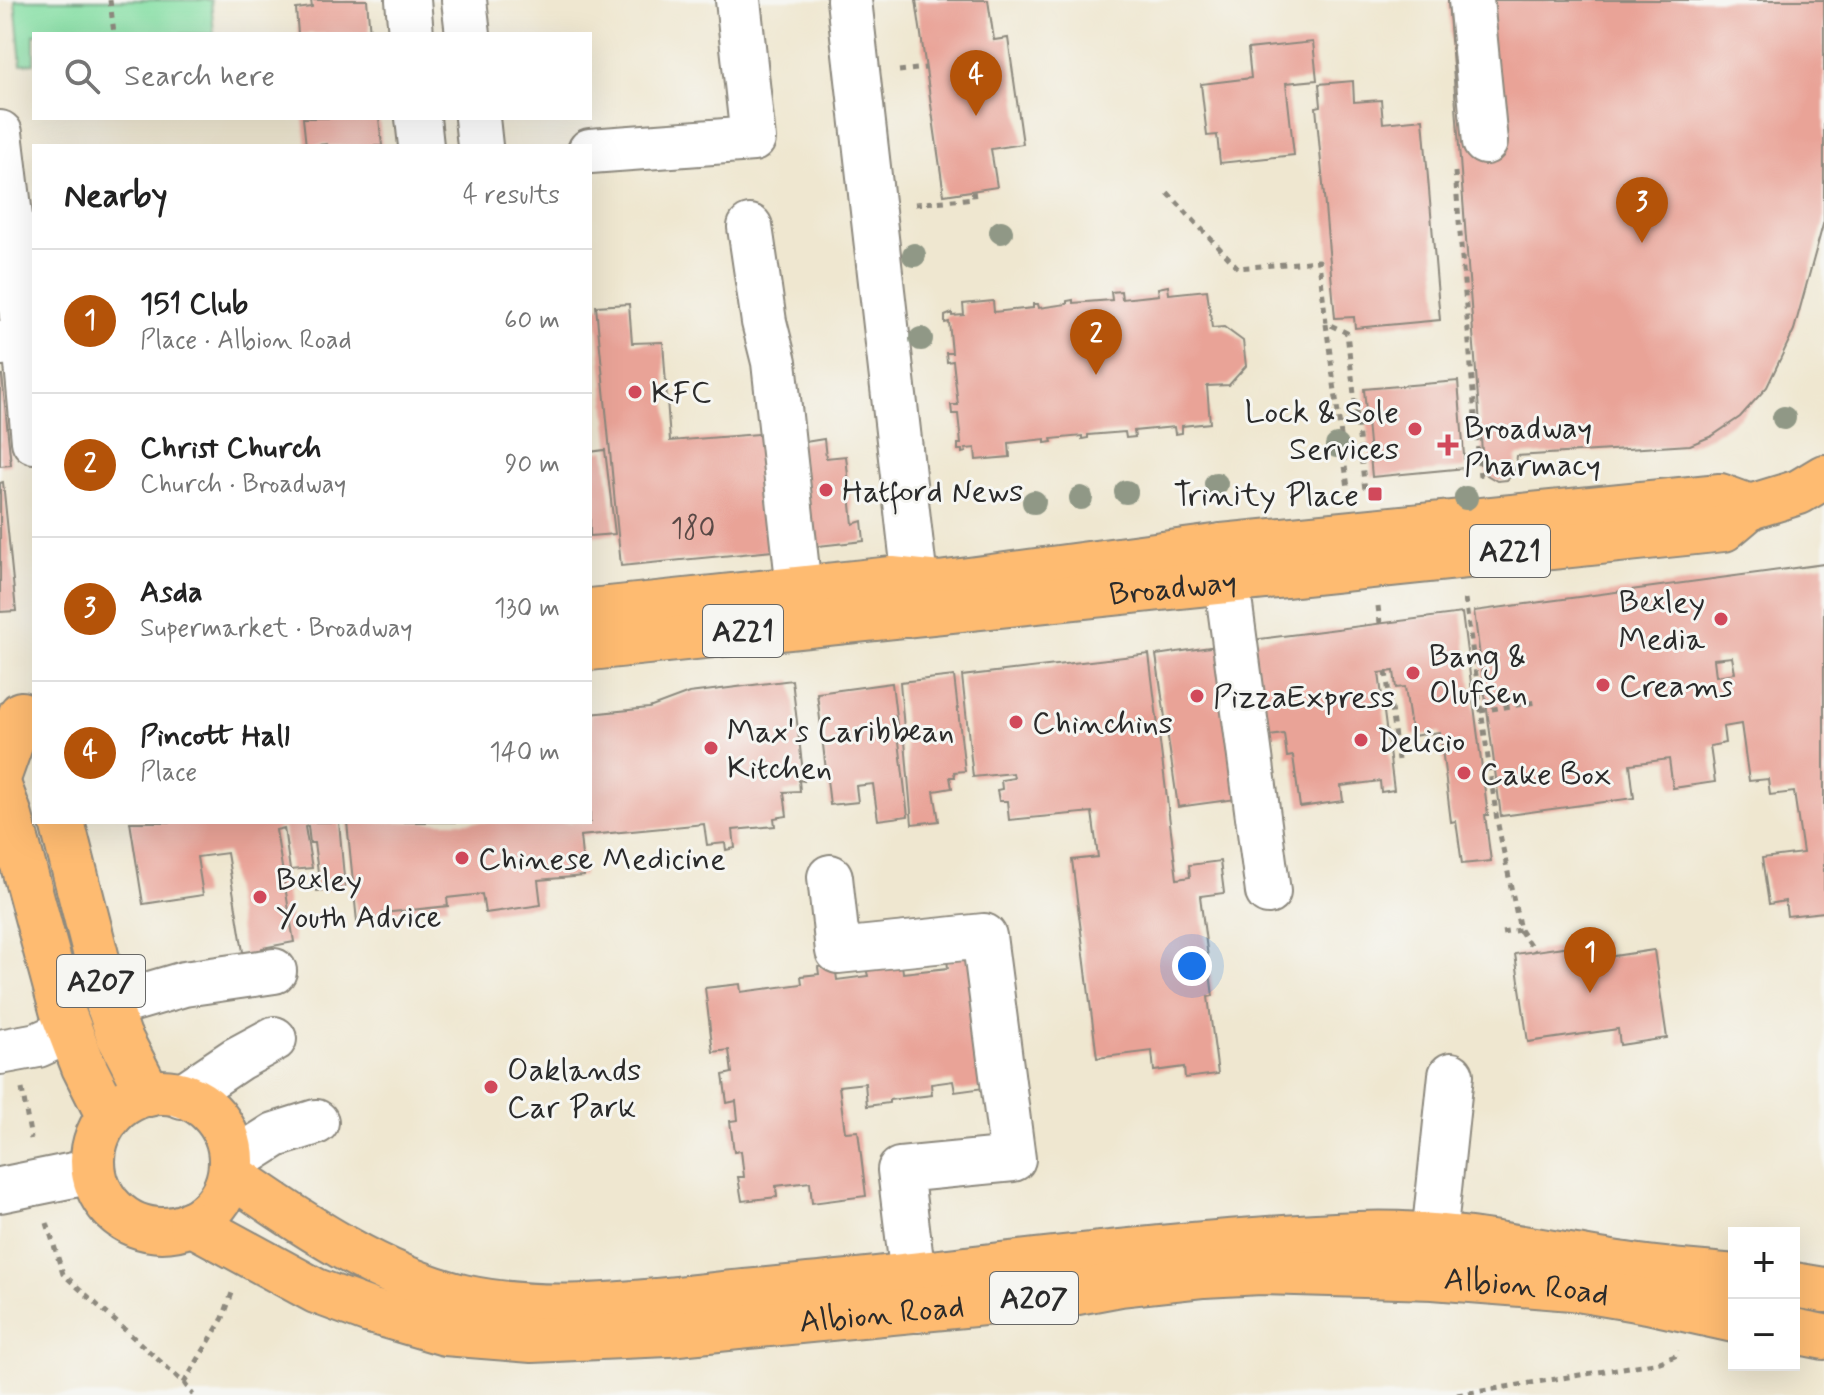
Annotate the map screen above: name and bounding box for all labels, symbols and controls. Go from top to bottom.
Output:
search box [32,32,592,120]
pin: 4 [950,50,1002,116]
icon: search [60,54,104,98]
text: Search here [124,57,275,96]
text: Nearby [64,174,168,219]
pin: 3 [1616,177,1668,243]
text: 4 results [463,179,560,213]
text: 151 Club [140,285,248,324]
text: 1 [84,304,96,338]
text: 60 m [504,304,560,338]
pin: 2 [1070,309,1122,375]
text: Place · Albion Road [140,324,352,358]
place label: KFC [651,373,711,415]
marker: KFC [626,383,644,401]
place label: Lock & Sole Services [1245,392,1399,471]
place label: Broadway Pharmacy [1464,408,1601,487]
marker: Lock & Sole Services [1406,420,1424,438]
text: Christ Church [140,429,321,468]
marker: Broadway Pharmacy [1439,436,1457,454]
text: 2 [84,448,96,482]
text: 90 m [505,448,560,482]
text: Church · Broadway [140,468,346,502]
place label: Hatford News [842,471,1023,515]
place label: Trinity Place [1173,475,1359,517]
marker: Hatford News [817,481,835,499]
marker: Trinity Place [1366,485,1384,503]
house number: 180 [671,511,715,548]
road number: A221 [1470,525,1550,577]
street label: Broadway [1107,561,1239,616]
text: Asda [140,573,203,612]
place label: Bexley Media [1618,582,1706,661]
text: 3 [84,592,96,626]
text: 130 m [494,592,560,626]
road number: A221 [703,605,783,657]
marker: Bexley Media [1712,610,1730,628]
text: Supermarket · Broadway [140,612,413,646]
place label: Bang & Olufsen [1429,636,1528,715]
marker: Bang & Olufsen [1404,664,1422,682]
place label: Creams [1619,666,1733,708]
marker: Creams [1594,676,1612,694]
place label: PizzaExpress [1213,677,1395,719]
marker: PizzaExpress [1188,687,1206,705]
place label: Chinchins [1032,703,1173,745]
place label: Max's Caribbean Kitchen [727,711,954,790]
marker: Chinchins [1007,713,1025,731]
text: Pincott Hall [140,717,290,756]
place label: Delicio [1377,721,1465,763]
marker: Delicio [1352,731,1370,749]
text: 4 [82,736,98,770]
text: 140 m [489,736,560,770]
marker: Max's Caribbean Kitchen [702,739,720,757]
place label: Cake Box [1480,754,1611,796]
text: Place [140,756,197,790]
marker: Cake Box [1455,764,1473,782]
place label: Chinese Medicine [478,839,726,881]
marker: Chinese Medicine [453,849,471,867]
place label: Bexley Youth Advice [276,860,442,939]
marker: Bexley Youth Advice [251,888,269,906]
pin: 1 [1564,927,1616,993]
your location [1172,946,1212,986]
road number: A207 [57,955,145,1007]
place label: Oaklands Car Park [507,1050,641,1129]
marker: Oaklands Car Park [482,1078,500,1096]
map controls [1728,1227,1800,1371]
button: + [1728,1227,1800,1299]
street label: Albion Road [1442,1259,1612,1317]
road number: A207 [990,1272,1078,1324]
street label: Albion Road [797,1286,966,1344]
button: − [1728,1299,1800,1371]

